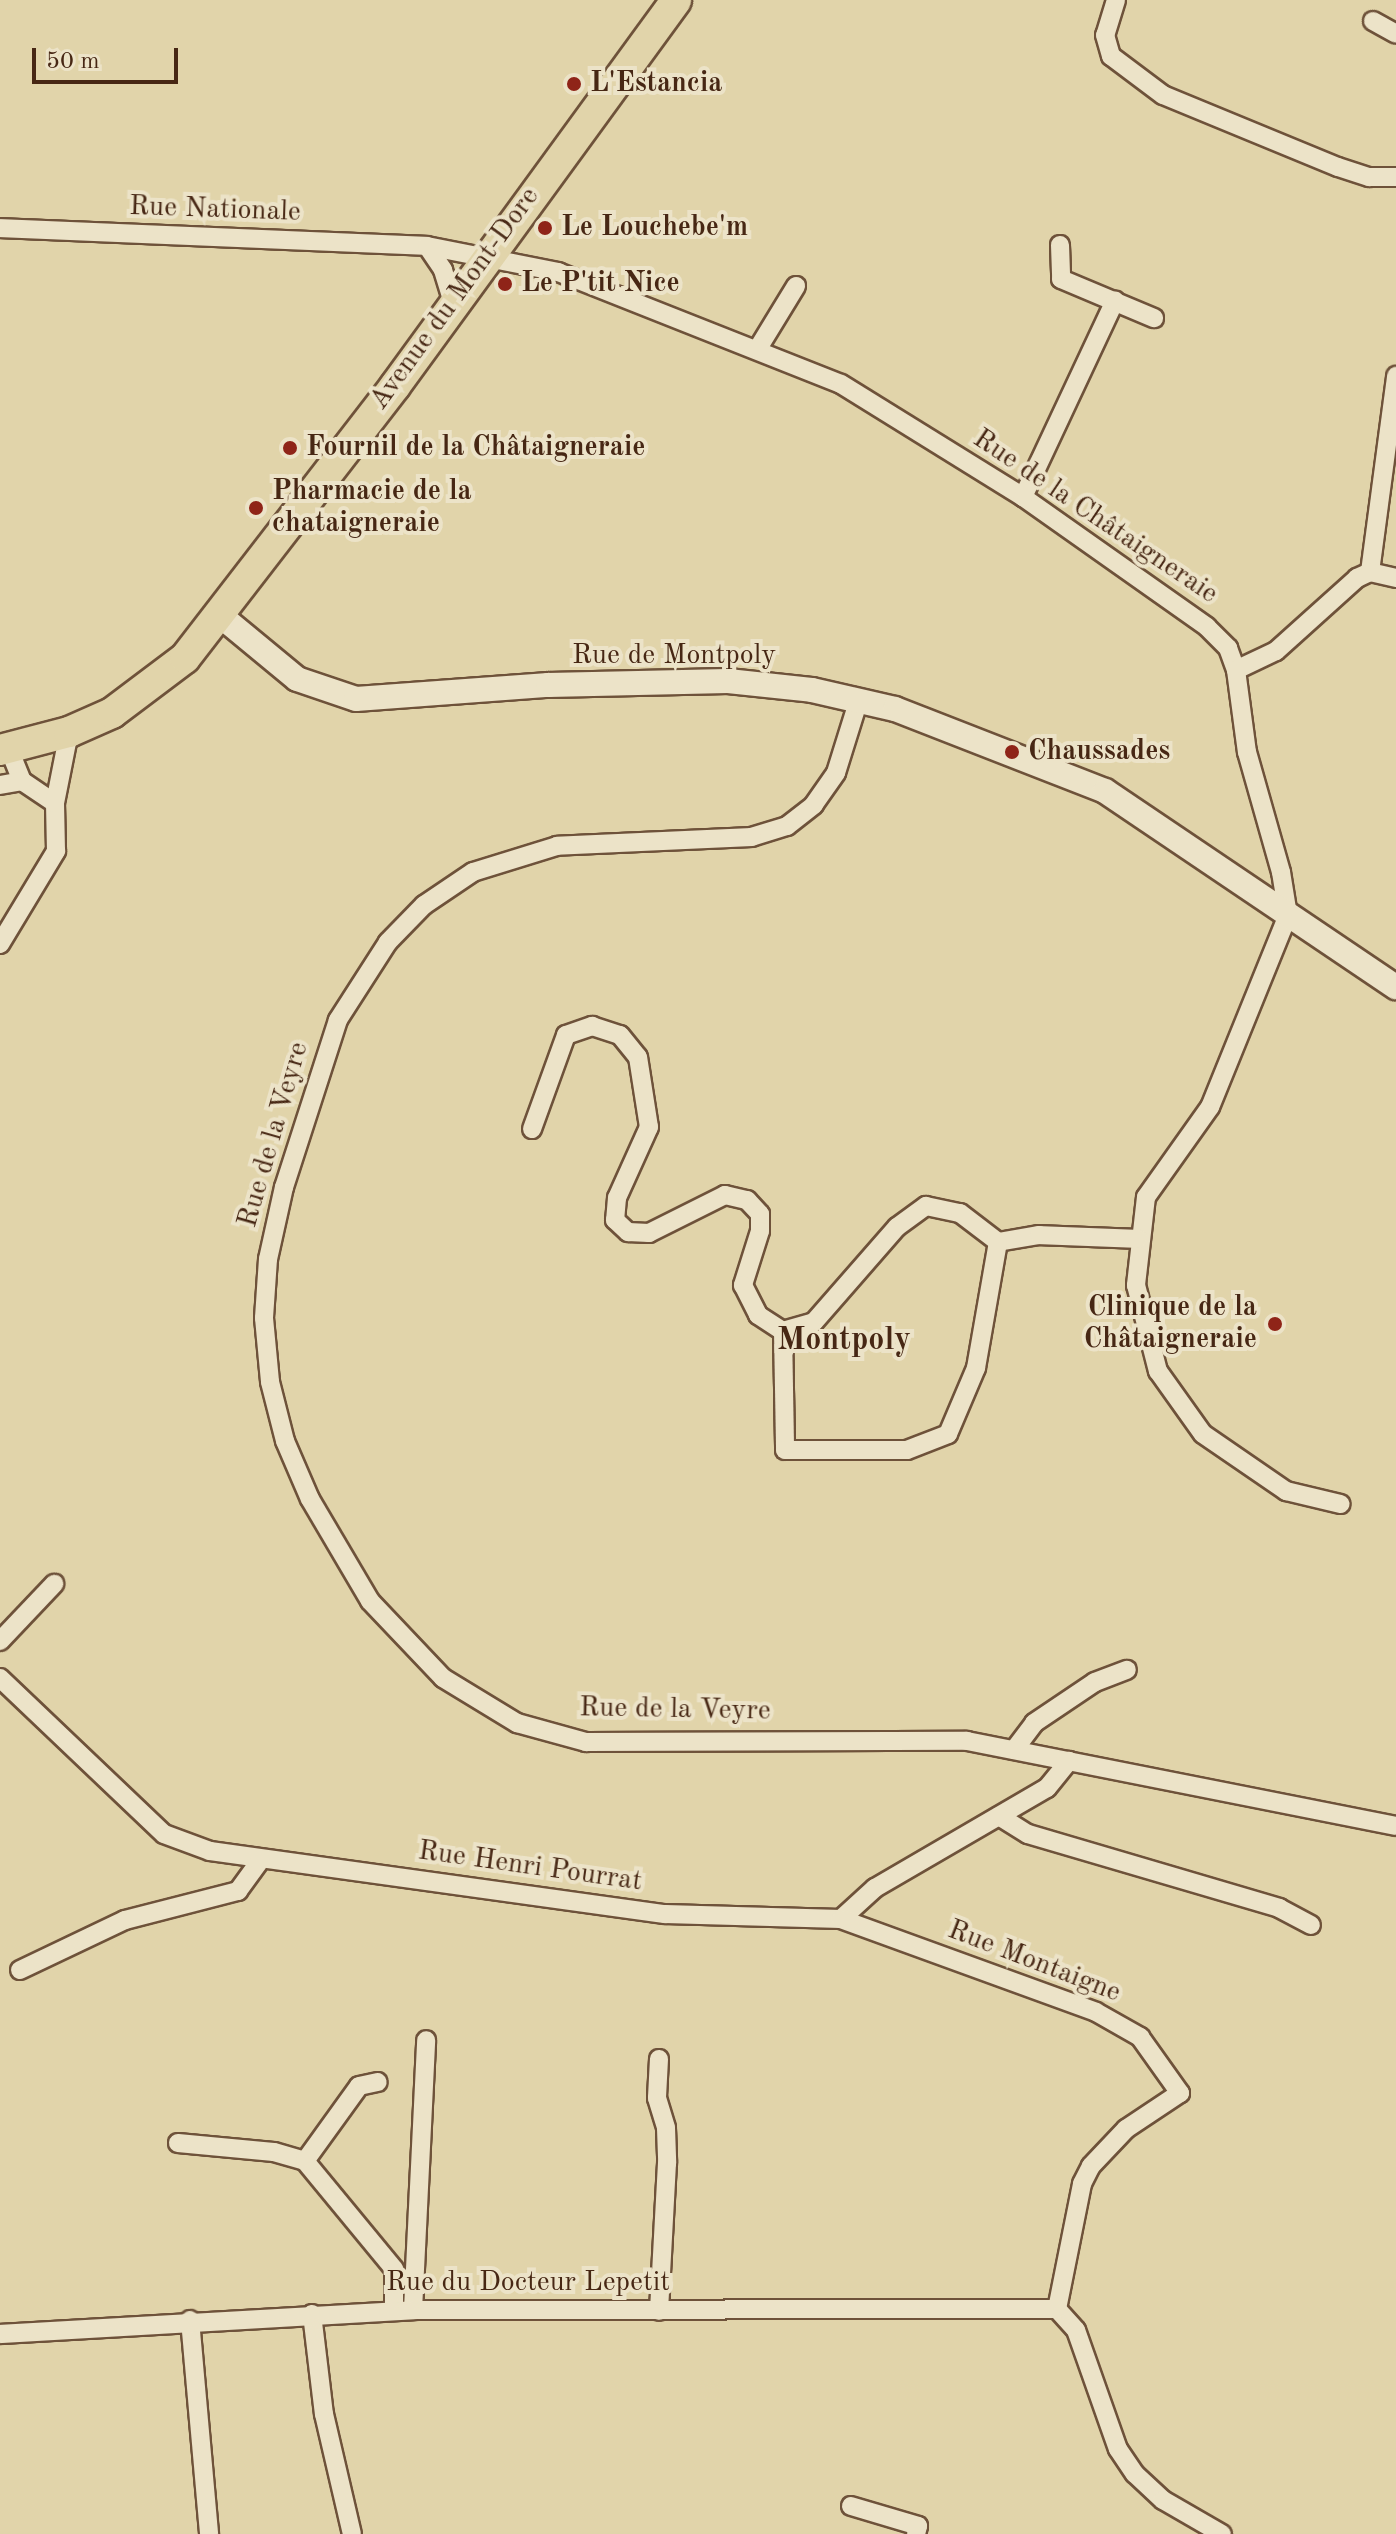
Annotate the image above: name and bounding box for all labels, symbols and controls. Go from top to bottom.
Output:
scale bar [36,32,182,82]
text: 50 m [46,50,100,74]
place label: L'Estancia [590,67,722,101]
marker: L'Estancia [565,75,583,93]
street label: Avenue du Mont-Dore [363,181,547,417]
street label: Rue Nationale [129,190,301,230]
place label: Le Louchebe'm [561,211,748,245]
marker: Le Louchebe'm [536,219,554,237]
place label: Le P'tit Nice [521,267,680,301]
marker: Le P'tit Nice [496,275,514,293]
street label: Rue de la Châtaigneraie [966,422,1224,612]
place label: Fournil de la Châtaigneraie [306,431,646,465]
marker: Fournil de la Châtaigneraie [281,439,299,457]
place label: Pharmacie de la chataigneraie [272,475,472,541]
marker: Pharmacie de la chataigneraie [247,499,265,517]
street label: Rue de Montpoly [572,639,776,673]
place label: Chaussades [1028,735,1170,769]
marker: Chaussades [1003,743,1021,761]
street label: Rue de la Veyre [231,1038,317,1232]
place label: Clinique de la Châtaigneraie [1084,1291,1257,1357]
marker: Clinique de la Châtaigneraie [1264,1313,1286,1335]
district label: Montpoly [777,1322,911,1360]
street label: Rue de la Veyre [579,1692,771,1728]
street label: Rue Henri Pourrat [416,1835,644,1899]
street label: Rue Montaigne [943,1914,1125,2010]
street label: Rue du Docteur Lepetit [386,2266,670,2300]

